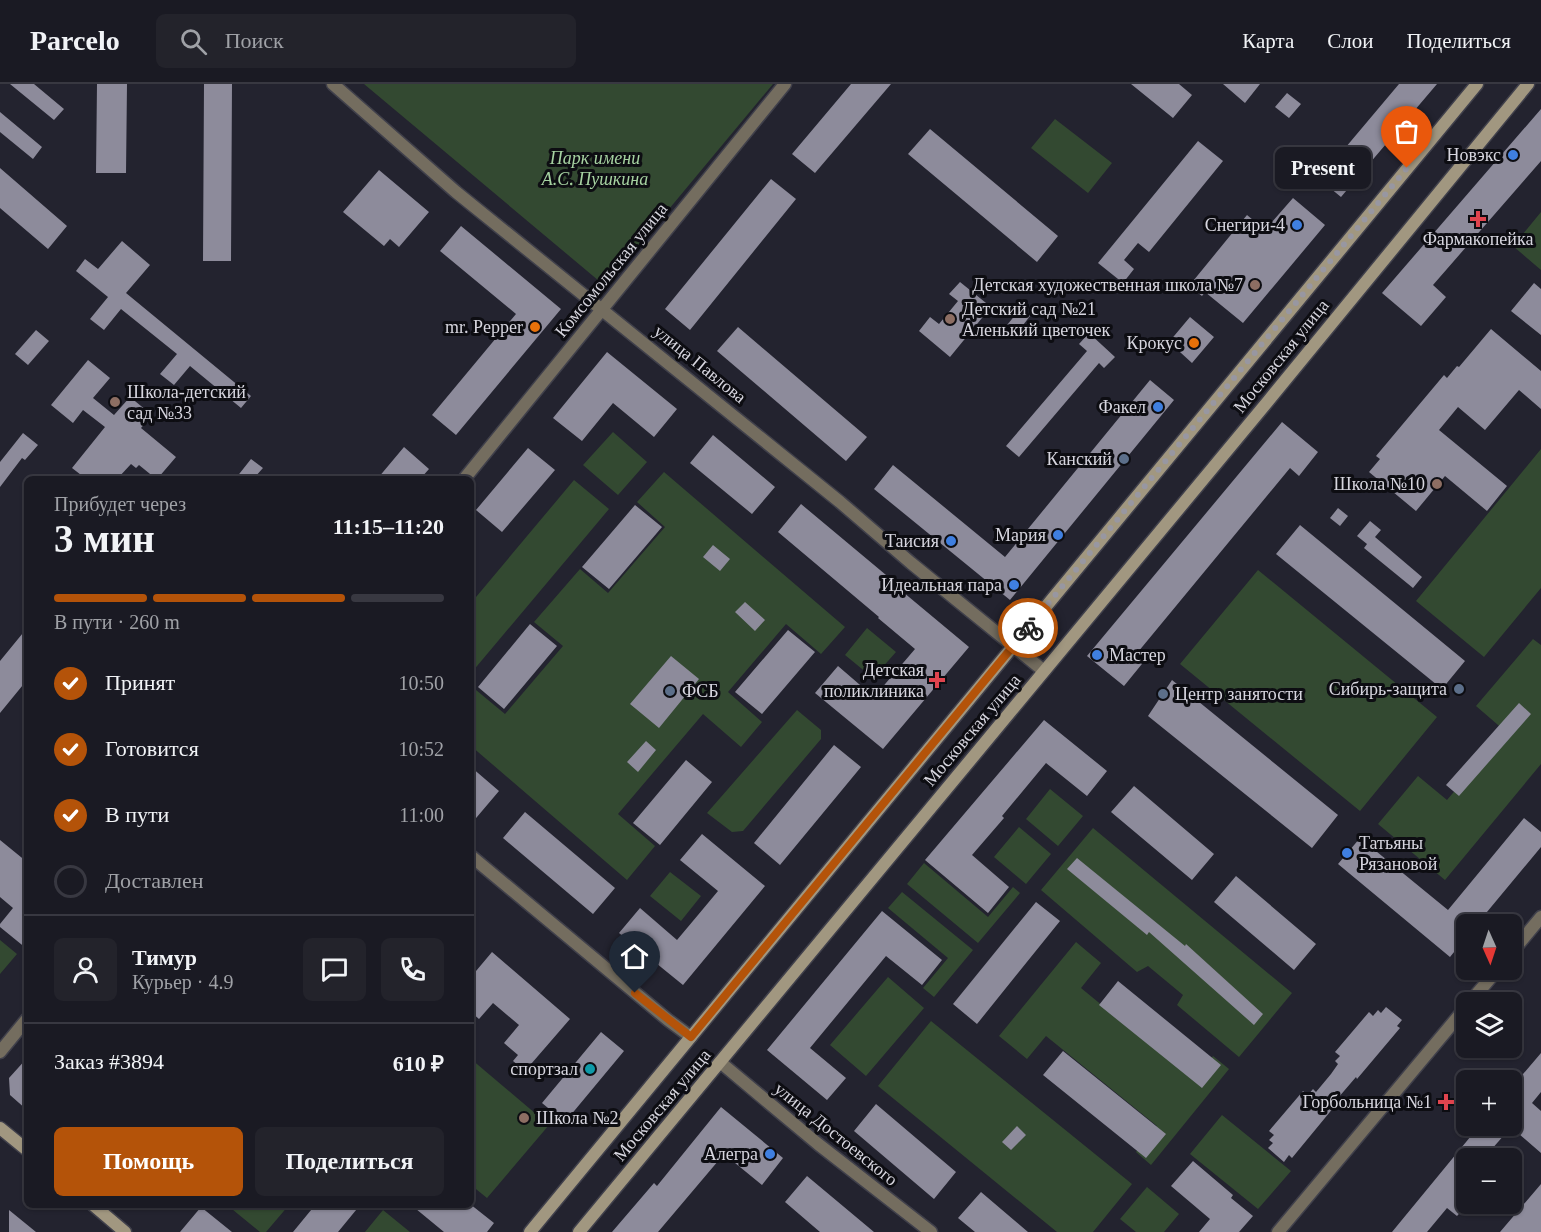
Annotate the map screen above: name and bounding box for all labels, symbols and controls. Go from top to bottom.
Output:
search box [156,14,576,68]
text: Parcelo [30,25,120,56]
icon: search [177,25,210,58]
text: Поиск [225,28,284,53]
text: Карта [1242,29,1294,53]
text: Слои [1327,29,1373,53]
text: Поделиться [1406,29,1511,53]
pin [1381,106,1432,168]
icon: bag [1390,115,1423,148]
place label: Новэкс [1446,145,1501,165]
callout: Present [1275,147,1371,189]
park label: Парк имени А.С. Пушкина [541,148,648,189]
marker: Новэкс [1506,148,1520,162]
text: Present [1291,157,1355,179]
street label: Комсомольская улица [551,199,671,341]
marker: Фармакопейка [1471,212,1485,226]
place label: Снегири-4 [1205,215,1285,235]
marker: Снегири-4 [1290,218,1304,232]
place label: Фармакопейка [1423,229,1533,249]
place label: Детская художественная школа №7 [972,275,1243,295]
marker: Детская художественная школа №7 [1248,278,1262,292]
street label: Московская улица [1229,295,1333,417]
place label: Детский сад №21 Аленький цветочек [962,299,1111,340]
marker: Детский сад №21 Аленький цветочек [943,312,957,326]
place label: mr. Pepper [445,317,523,337]
marker: mr. Pepper [528,320,542,334]
street label: улица Павлова [650,321,750,407]
place label: Крокус [1127,333,1182,353]
marker: Крокус [1187,336,1201,350]
place label: Школа-детский сад №33 [127,382,246,423]
marker: Школа-детский сад №33 [108,395,122,409]
place label: Факел [1099,397,1146,417]
marker: Факел [1151,400,1165,414]
place label: Канский [1047,449,1112,469]
marker: Канский [1117,452,1131,466]
place label: Школа №10 [1334,474,1425,494]
marker: Школа №10 [1430,477,1444,491]
text: Прибудет через [54,493,186,515]
text: 11:15–11:20 [333,514,444,539]
text: 3 мин [54,517,155,560]
place label: Мария [995,525,1046,545]
marker: Мария [1051,528,1065,542]
place label: Таисия [885,531,939,551]
marker: Таисия [944,534,958,548]
place label: Идеальная пара [881,575,1002,595]
marker: Идеальная пара [1007,578,1021,592]
courier [998,598,1058,658]
text: В пути · 260 m [54,611,180,633]
icon: bike [1012,612,1045,645]
place label: Мастер [1109,645,1166,665]
marker: Мастер [1090,648,1104,662]
place label: Детская поликлиника [824,660,924,701]
icon: check [54,667,87,700]
text: Принят [105,670,175,695]
street label: Московская улица [919,670,1025,790]
marker: Детская поликлиника [928,671,946,689]
text: 10:50 [398,672,444,694]
place label: Сибирь-защита [1329,679,1447,699]
place label: ФСБ [682,681,719,701]
marker: Сибирь-защита [1452,682,1466,696]
marker: ФСБ [663,684,677,698]
place label: Центр занятости [1175,684,1303,704]
marker: Центр занятости [1156,687,1170,701]
icon: check [54,733,87,766]
text: Готовится [105,736,199,761]
text: 10:52 [398,738,444,760]
icon: check [54,799,87,832]
text: В пути [105,802,169,827]
text: 11:00 [399,804,444,826]
place label: Татьяны Рязановой [1359,833,1438,874]
marker: Татьяны Рязановой [1340,846,1354,860]
text: Доставлен [105,868,204,893]
north arrow [1456,914,1522,980]
map controls [1456,914,1522,1214]
pin [609,931,660,993]
button: person [54,938,117,1001]
button: chat [303,938,366,1001]
button: phone [381,938,444,1001]
icon: home [618,940,651,973]
text: Тимур [132,945,197,970]
text: Курьер · 4.9 [132,971,234,993]
button: layers [1456,992,1522,1058]
street label: Московская улица [609,1045,715,1165]
text: Заказ #3894 [54,1049,164,1074]
text: 610 ₽ [393,1051,444,1076]
place label: спортзал [510,1059,578,1079]
marker: спортзал [583,1062,597,1076]
button: + [1456,1070,1522,1136]
street label: улица Достоевского [770,1078,902,1190]
place label: Горбольница №1 [1303,1092,1432,1112]
marker: Горбольница №1 [1437,1093,1455,1111]
place label: Школа №2 [536,1108,618,1128]
marker: Школа №2 [517,1111,531,1125]
button: Помощь [54,1127,243,1196]
button: Поделиться [255,1127,444,1196]
place label: Алегра [704,1144,758,1164]
marker: Алегра [763,1147,777,1161]
button: − [1456,1148,1522,1214]

